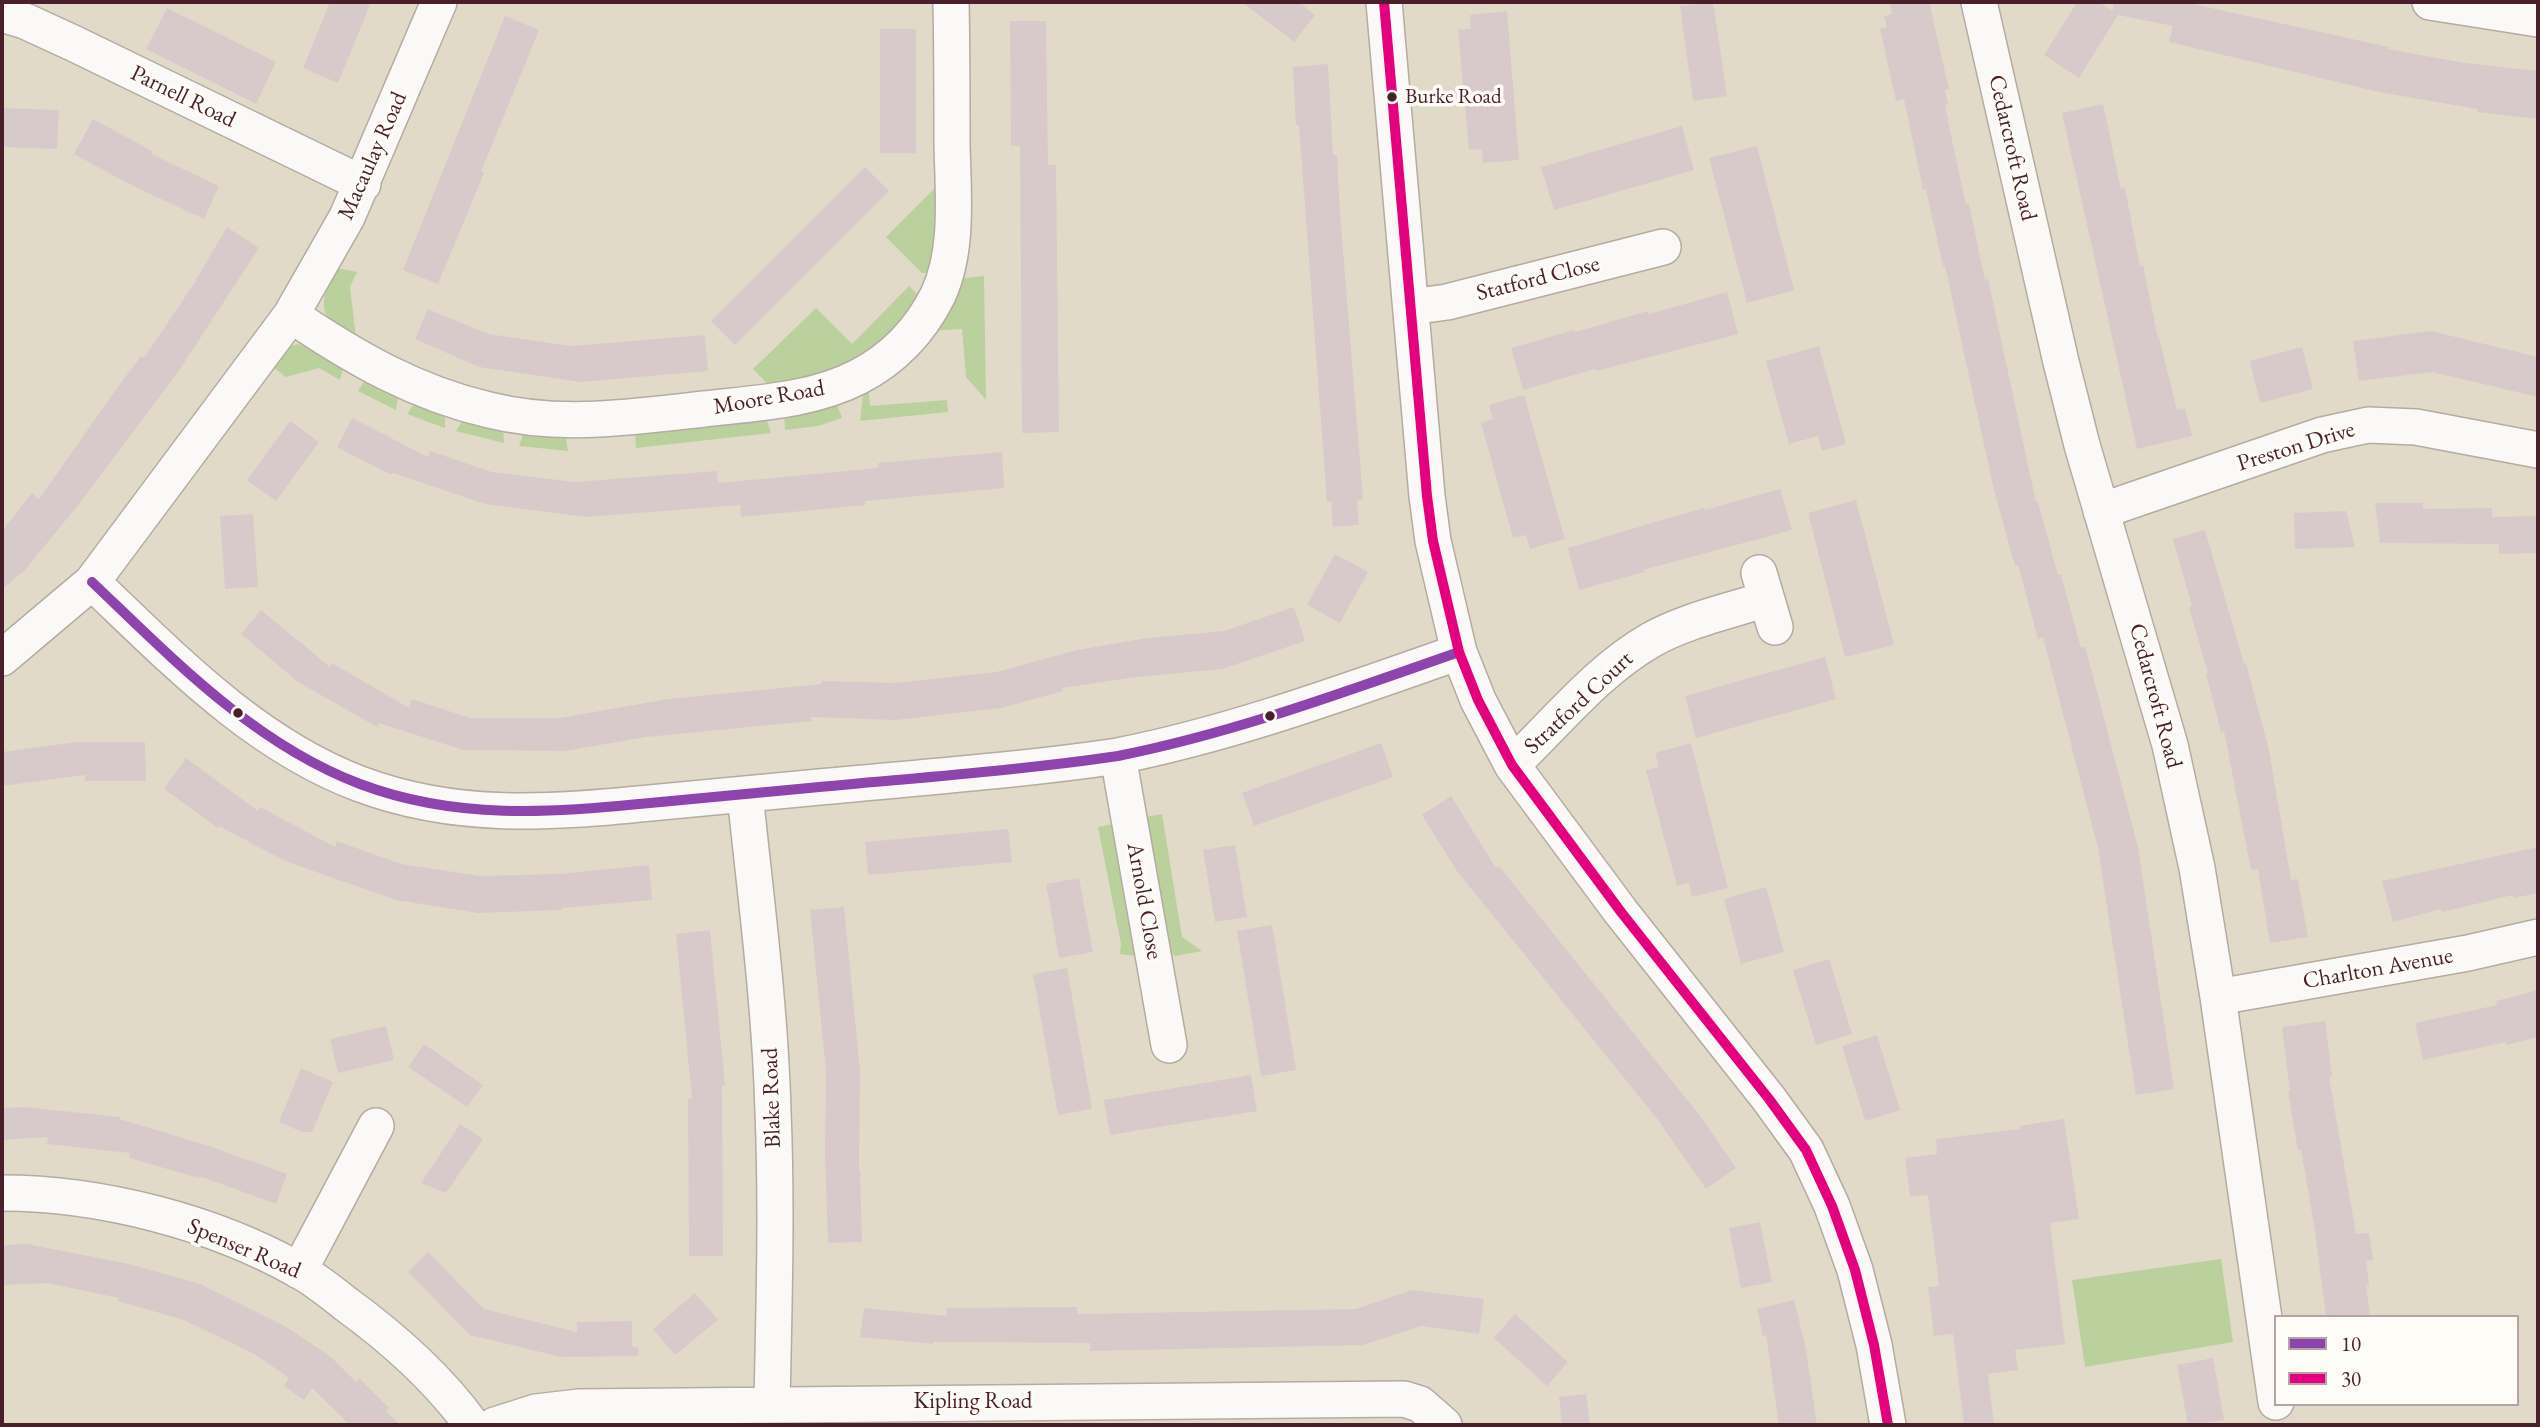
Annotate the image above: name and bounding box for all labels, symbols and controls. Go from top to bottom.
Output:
street label: Parnell Road [126,60,240,134]
street label: Cedarcroft Road [1982,72,2042,224]
place label: Burke Road [1405,84,1502,110]
street label: Macaulay Road [333,88,413,224]
marker: Burke Road [1385,90,1399,104]
street label: Statford Close [1474,250,1602,308]
street label: Moore Road [711,375,827,421]
street label: Preston Drive [2234,416,2358,478]
street label: Cedarcroft Road [2122,621,2188,771]
street label: Stratford Court [1519,646,1639,760]
unlabelled marker [231,706,245,720]
unlabelled marker [1263,709,1277,723]
street label: Arnold Close [1120,840,1168,962]
street label: Charlton Avenue [2301,942,2455,996]
street label: Blake Road [756,1047,788,1149]
street label: Spenser Road [183,1213,305,1285]
legend [2274,1315,2519,1406]
text: 10 [2341,1330,2361,1357]
text: 30 [2341,1365,2361,1392]
street label: Kipling Road [914,1388,1032,1416]

